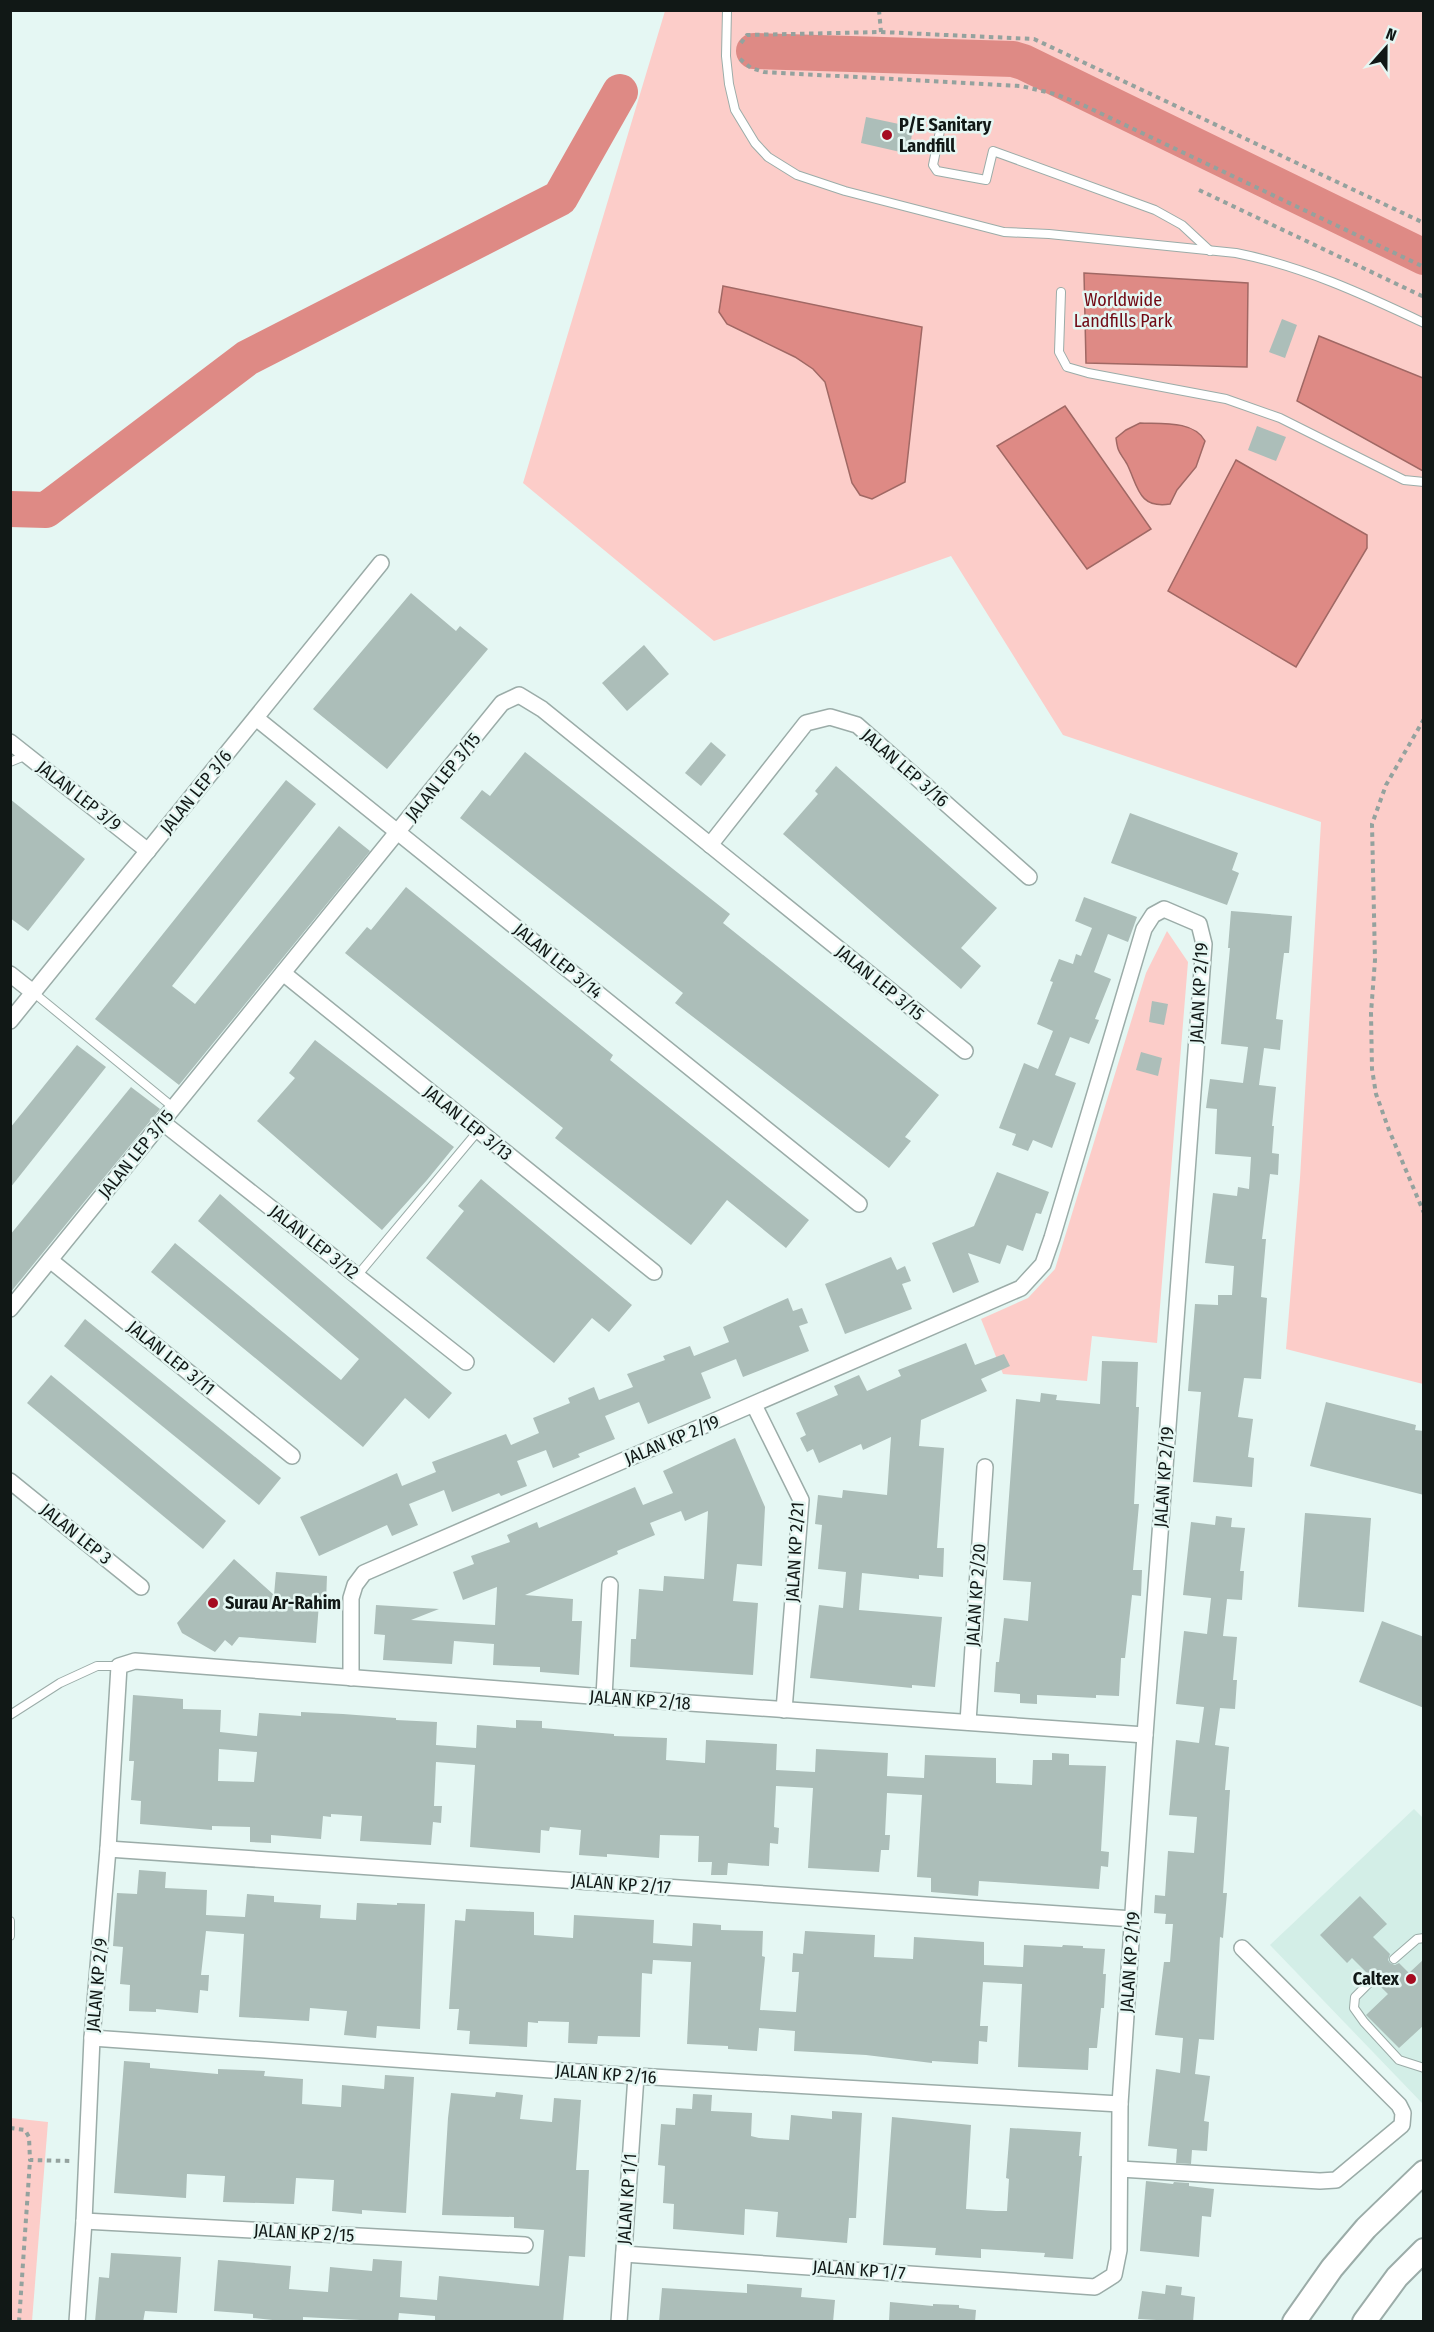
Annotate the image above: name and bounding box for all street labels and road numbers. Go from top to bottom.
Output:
street label: JALAN LEP 3/16 [857,724,953,812]
street label: JALAN LEP 3/15 [401,728,485,826]
street label: JALAN LEP 3/6 [155,746,237,838]
street label: JALAN LEP 3/9 [32,756,126,836]
street label: JALAN LEP 3/14 [509,919,607,1004]
street label: JALAN LEP 3/15 [831,941,929,1025]
street label: JALAN KP 2/19 [1185,942,1213,1044]
street label: JALAN LEP 3/13 [419,1081,517,1165]
street label: JALAN LEP 3/15 [94,1105,178,1203]
street label: JALAN LEP 3/12 [265,1200,363,1284]
street label: JALAN LEP 3/11 [123,1316,219,1400]
street label: JALAN KP 2/19 [621,1410,723,1470]
street label: JALAN KP 2/19 [1149,1426,1179,1528]
street label: JALAN LEP 3 [36,1499,116,1569]
street label: JALAN KP 2/21 [781,1501,809,1603]
street label: JALAN KP 2/20 [961,1543,991,1647]
street label: JALAN KP 2/18 [589,1685,691,1715]
street label: JALAN KP 2/17 [570,1870,672,1898]
street label: JALAN KP 2/19 [1115,1911,1145,2013]
street label: JALAN KP 2/9 [82,1937,112,2033]
street label: JALAN KP 2/16 [555,2059,657,2089]
street label: JALAN KP 1/1 [613,2153,641,2245]
street label: JALAN KP 2/15 [253,2219,355,2247]
street label: JALAN KP 1/7 [812,2256,906,2284]

